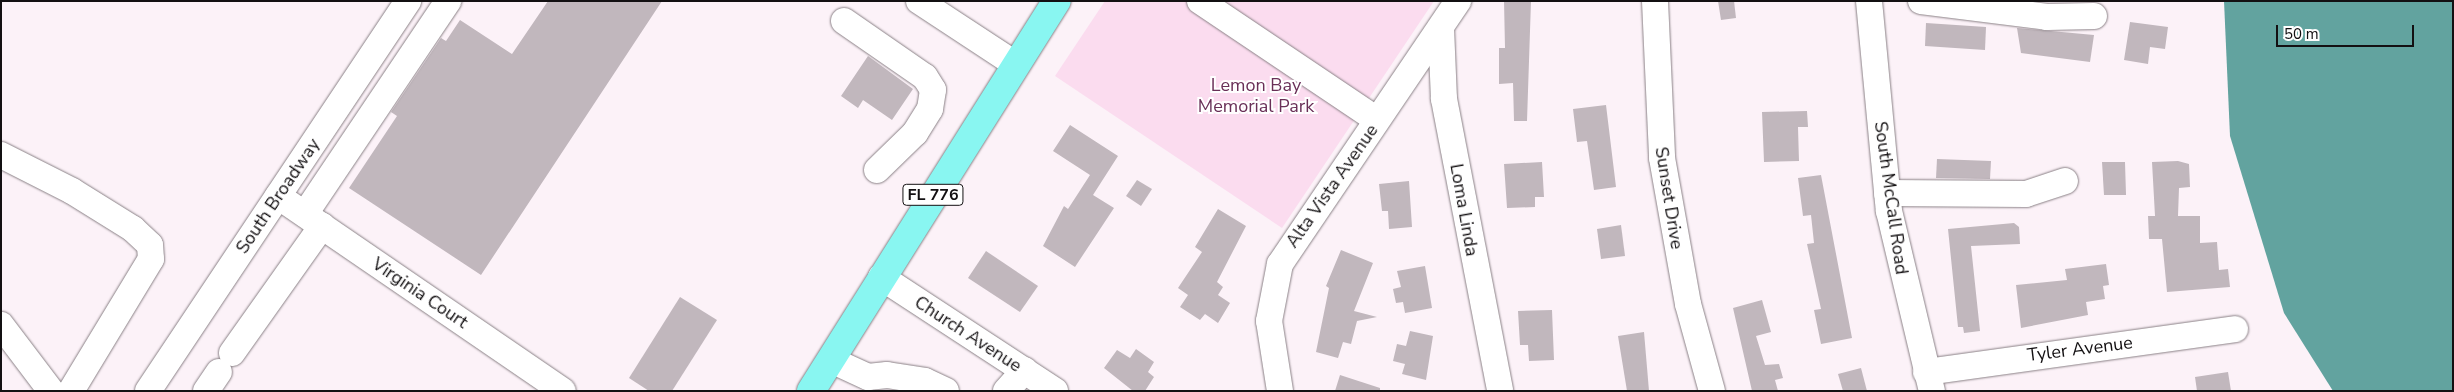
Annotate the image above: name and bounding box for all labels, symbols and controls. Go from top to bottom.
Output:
scale bar [2279,15,2416,47]
text: 50 m [2284,24,2319,44]
park label: Lemon Bay Memorial Park [1198,75,1314,118]
street label: Alta Vista Avenue [1281,120,1383,252]
street label: South McCall Road [1870,120,1912,276]
street label: South Broadway [231,134,325,258]
street label: Sunset Drive [1650,145,1688,251]
street label: Loma Linda [1445,162,1483,258]
road number: FL 776 [902,182,964,208]
street label: Virginia Court [368,253,472,333]
street label: Church Avenue [910,291,1026,377]
street label: Tyler Avenue [2026,332,2134,366]

